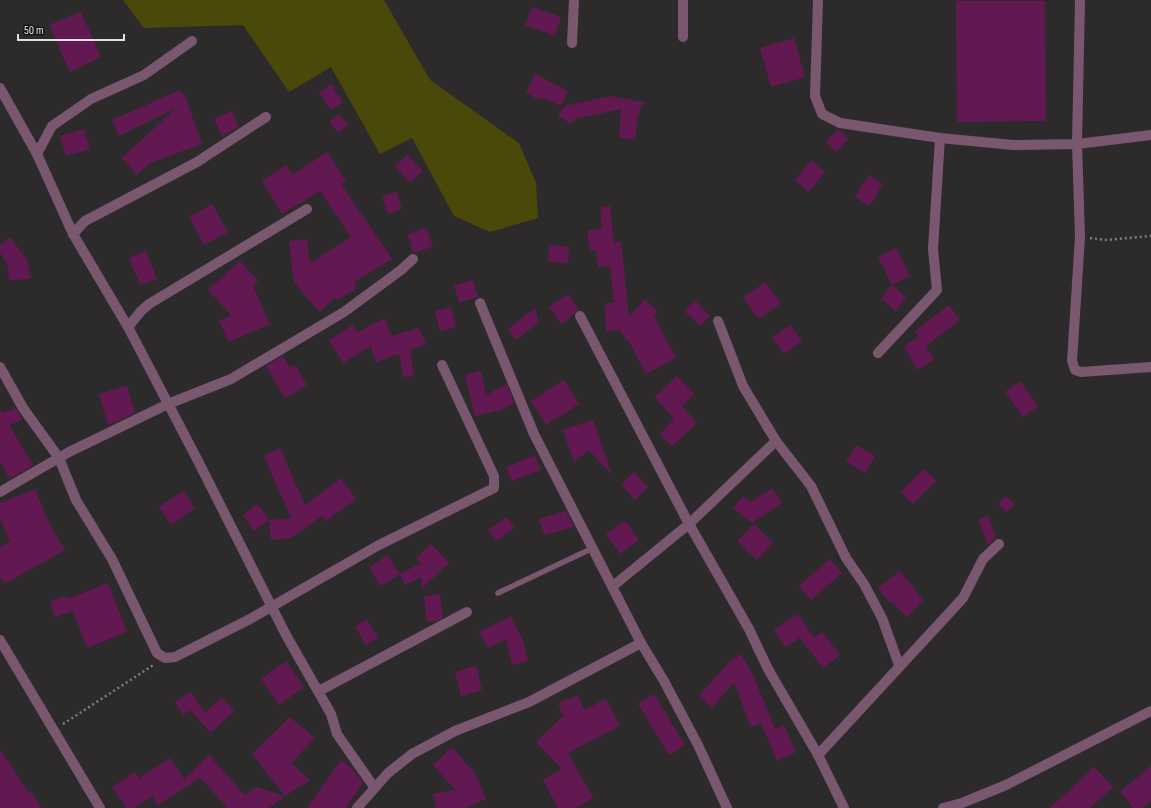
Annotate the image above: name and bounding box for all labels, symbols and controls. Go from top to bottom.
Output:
scale bar [18,16,124,42]
text: 50 m [24,23,44,38]

